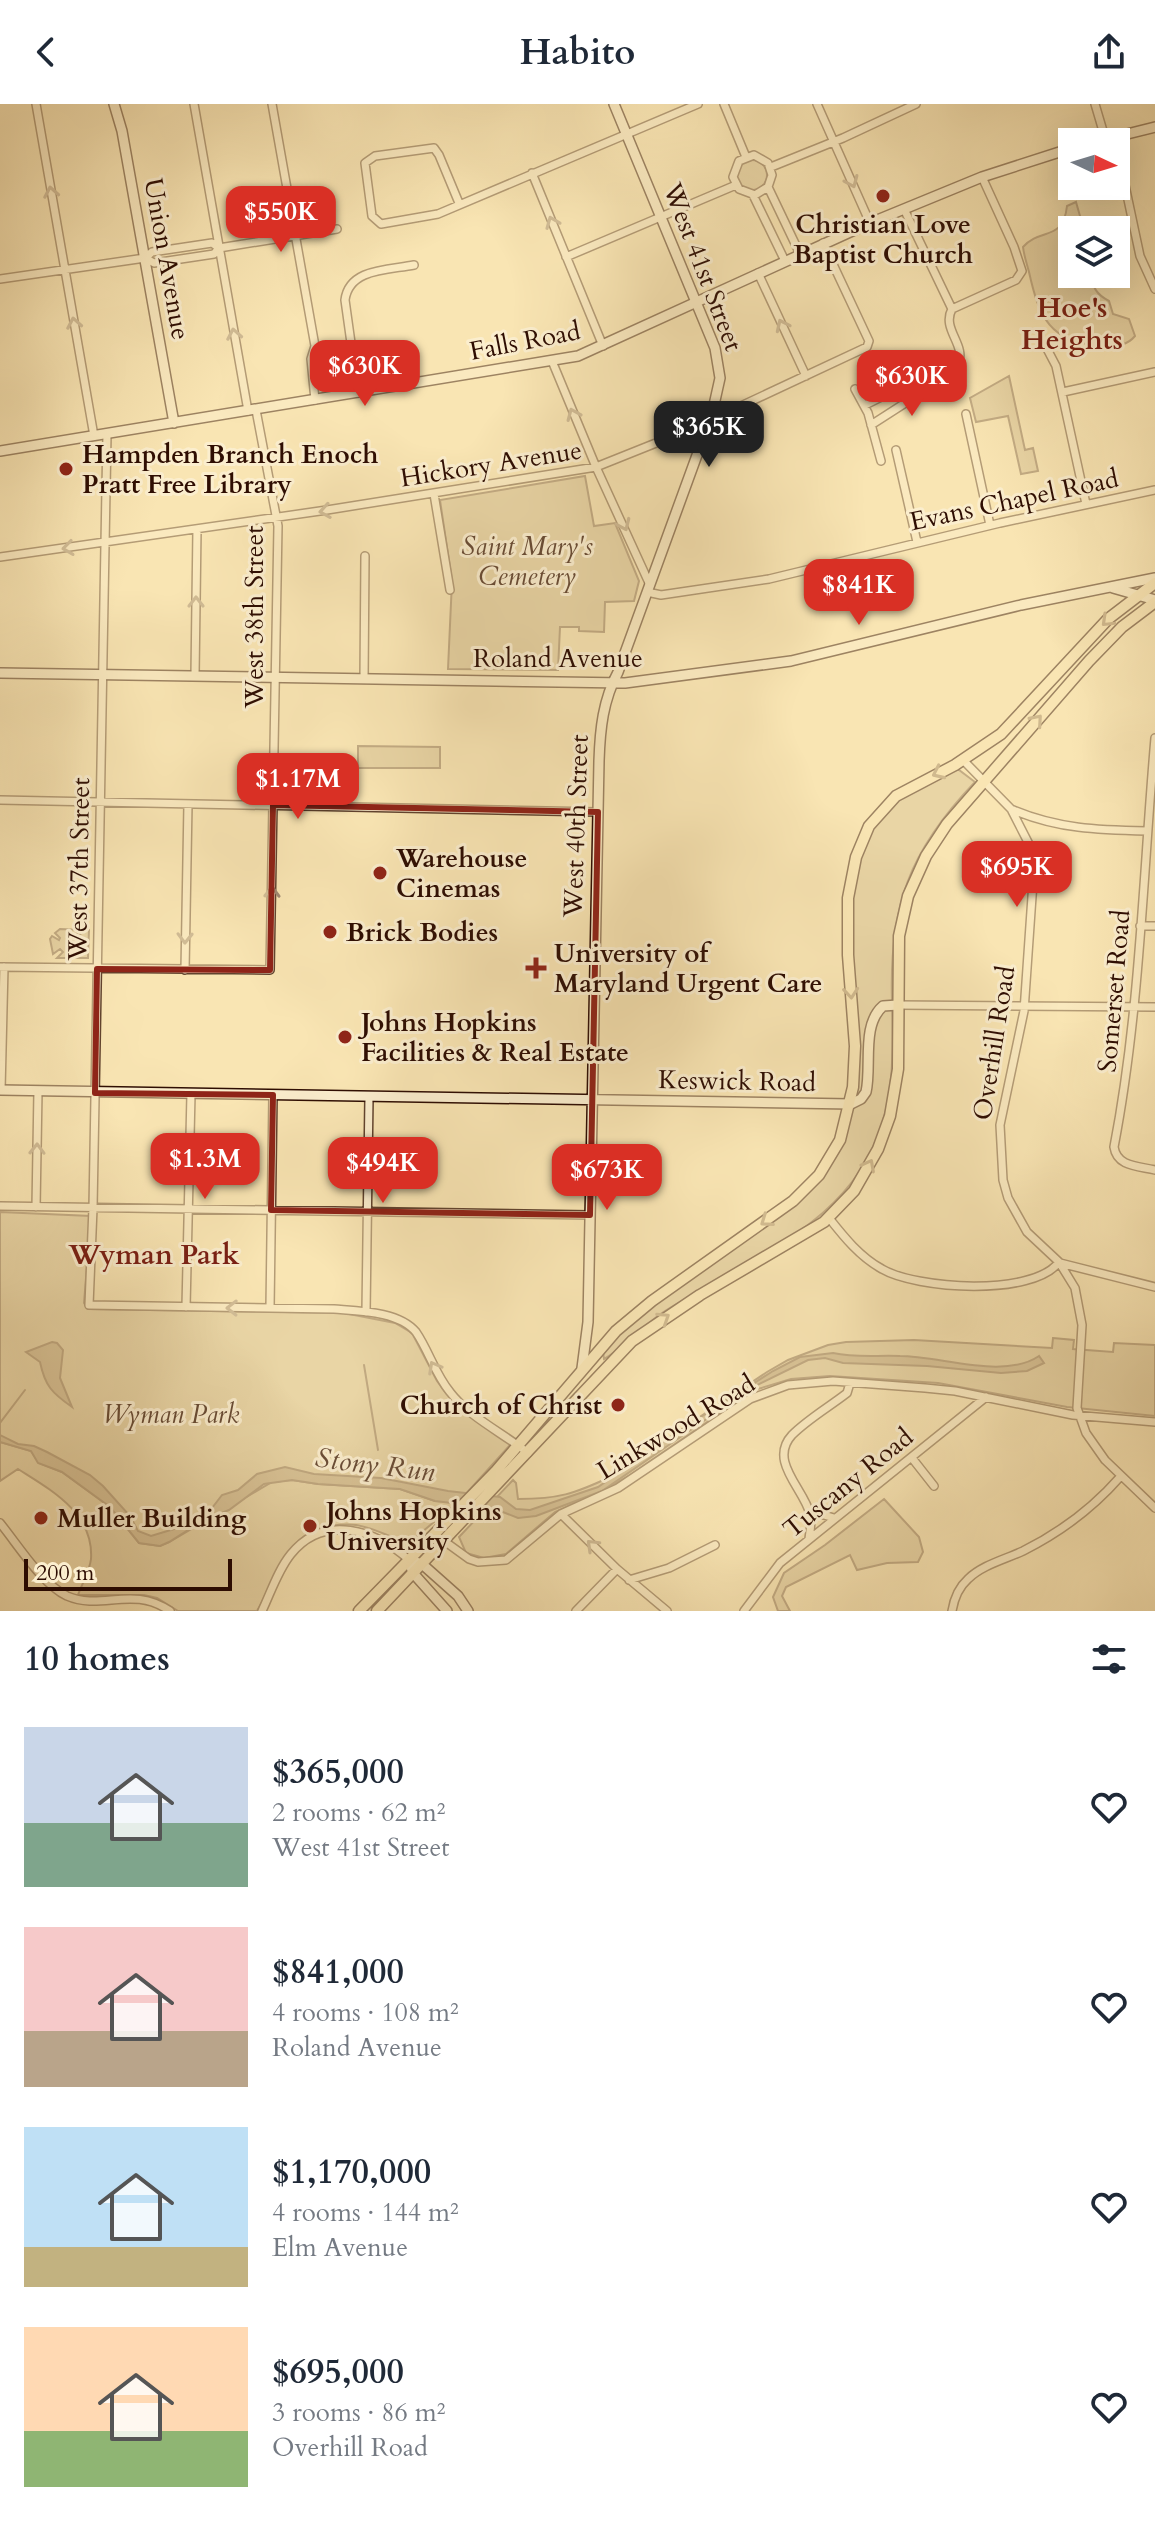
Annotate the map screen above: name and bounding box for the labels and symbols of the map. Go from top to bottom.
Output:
north arrow [1058,128,1130,200]
one-way arrow [843,174,859,188]
street label: Union Avenue [136,175,198,343]
street label: West 41st Street [654,177,751,356]
one-way arrow [44,186,61,199]
pin: $550K [225,186,337,254]
marker: Christian Love Baptist Church [874,187,892,205]
place label: Christian Love Baptist Church [793,207,973,272]
one-way arrow [545,216,562,230]
district label: Hoe's Heights [1021,289,1123,359]
street label: Falls Road [467,313,584,369]
one-way arrow [67,316,84,330]
one-way arrow [776,318,792,333]
one-way arrow [227,327,244,341]
pin: $630K [309,340,421,408]
pin: $630K [856,350,968,418]
pin: $365K [653,401,765,469]
one-way arrow [567,408,583,423]
street label: Hickory Avenue [398,432,584,496]
place label: Hampden Branch Enoch Pratt Free Library [82,437,378,502]
marker: Hampden Branch Enoch Pratt Free Library [57,460,75,478]
street label: Evans Chapel Road [906,461,1122,539]
one-way arrow [318,502,332,519]
one-way arrow [614,517,630,532]
street label: West 38th Street [237,525,272,710]
park label: Saint Mary's Cemetery [461,529,593,594]
one-way arrow [61,539,75,556]
pin: $841K [803,559,915,627]
one-way arrow [187,595,205,608]
one-way arrow [1102,612,1116,626]
street label: Roland Avenue [473,641,643,676]
one-way arrow [1027,715,1041,730]
street label: West 40th Street [555,734,597,919]
pin: $1.17M [233,753,363,821]
one-way arrow [932,763,946,779]
street label: West 37th Street [60,777,98,962]
place label: Warehouse Cinemas [395,841,527,906]
pin: $695K [961,841,1073,909]
marker: Warehouse Cinemas [371,864,389,882]
one-way arrow [263,885,280,898]
street label: Somerset Road [1089,908,1139,1074]
place label: Brick Bodies [346,915,498,950]
marker: Brick Bodies [321,923,339,941]
one-way arrow [177,932,194,945]
place label: University of Maryland Urgent Care [554,936,822,1001]
marker: University of Maryland Urgent Care [525,957,547,979]
street label: Overhill Road [965,963,1023,1123]
one-way arrow [842,987,859,1000]
place label: Johns Hopkins Facilities & Real Estate [357,1005,629,1070]
marker: Johns Hopkins Facilities & Real Estate [336,1028,354,1046]
street label: Keswick Road [658,1062,816,1100]
pin: $1.3M [149,1133,261,1201]
pin: $494K [327,1137,439,1205]
one-way arrow [28,1142,46,1155]
pin: $673K [551,1144,663,1212]
one-way arrow [860,1159,875,1174]
one-way arrow [760,1211,774,1226]
district label: Wyman Park [67,1236,240,1274]
one-way arrow [225,1299,238,1317]
one-way arrow [655,1313,669,1328]
one-way arrow [428,1361,444,1375]
street label: Linkwood Road [590,1366,762,1488]
place label: Church of Christ [400,1388,602,1423]
marker: Church of Christ [609,1396,627,1414]
park label: Wyman Park [103,1397,240,1432]
street label: Tuscany Road [776,1420,920,1546]
water label: Stony Run [313,1439,437,1491]
place label: Johns Hopkins University [322,1494,502,1559]
place label: Muller Building [57,1501,247,1536]
marker: Muller Building [32,1509,50,1527]
marker: Johns Hopkins University [301,1517,319,1535]
one-way arrow [587,1540,601,1554]
scale bar [24,1555,232,1591]

